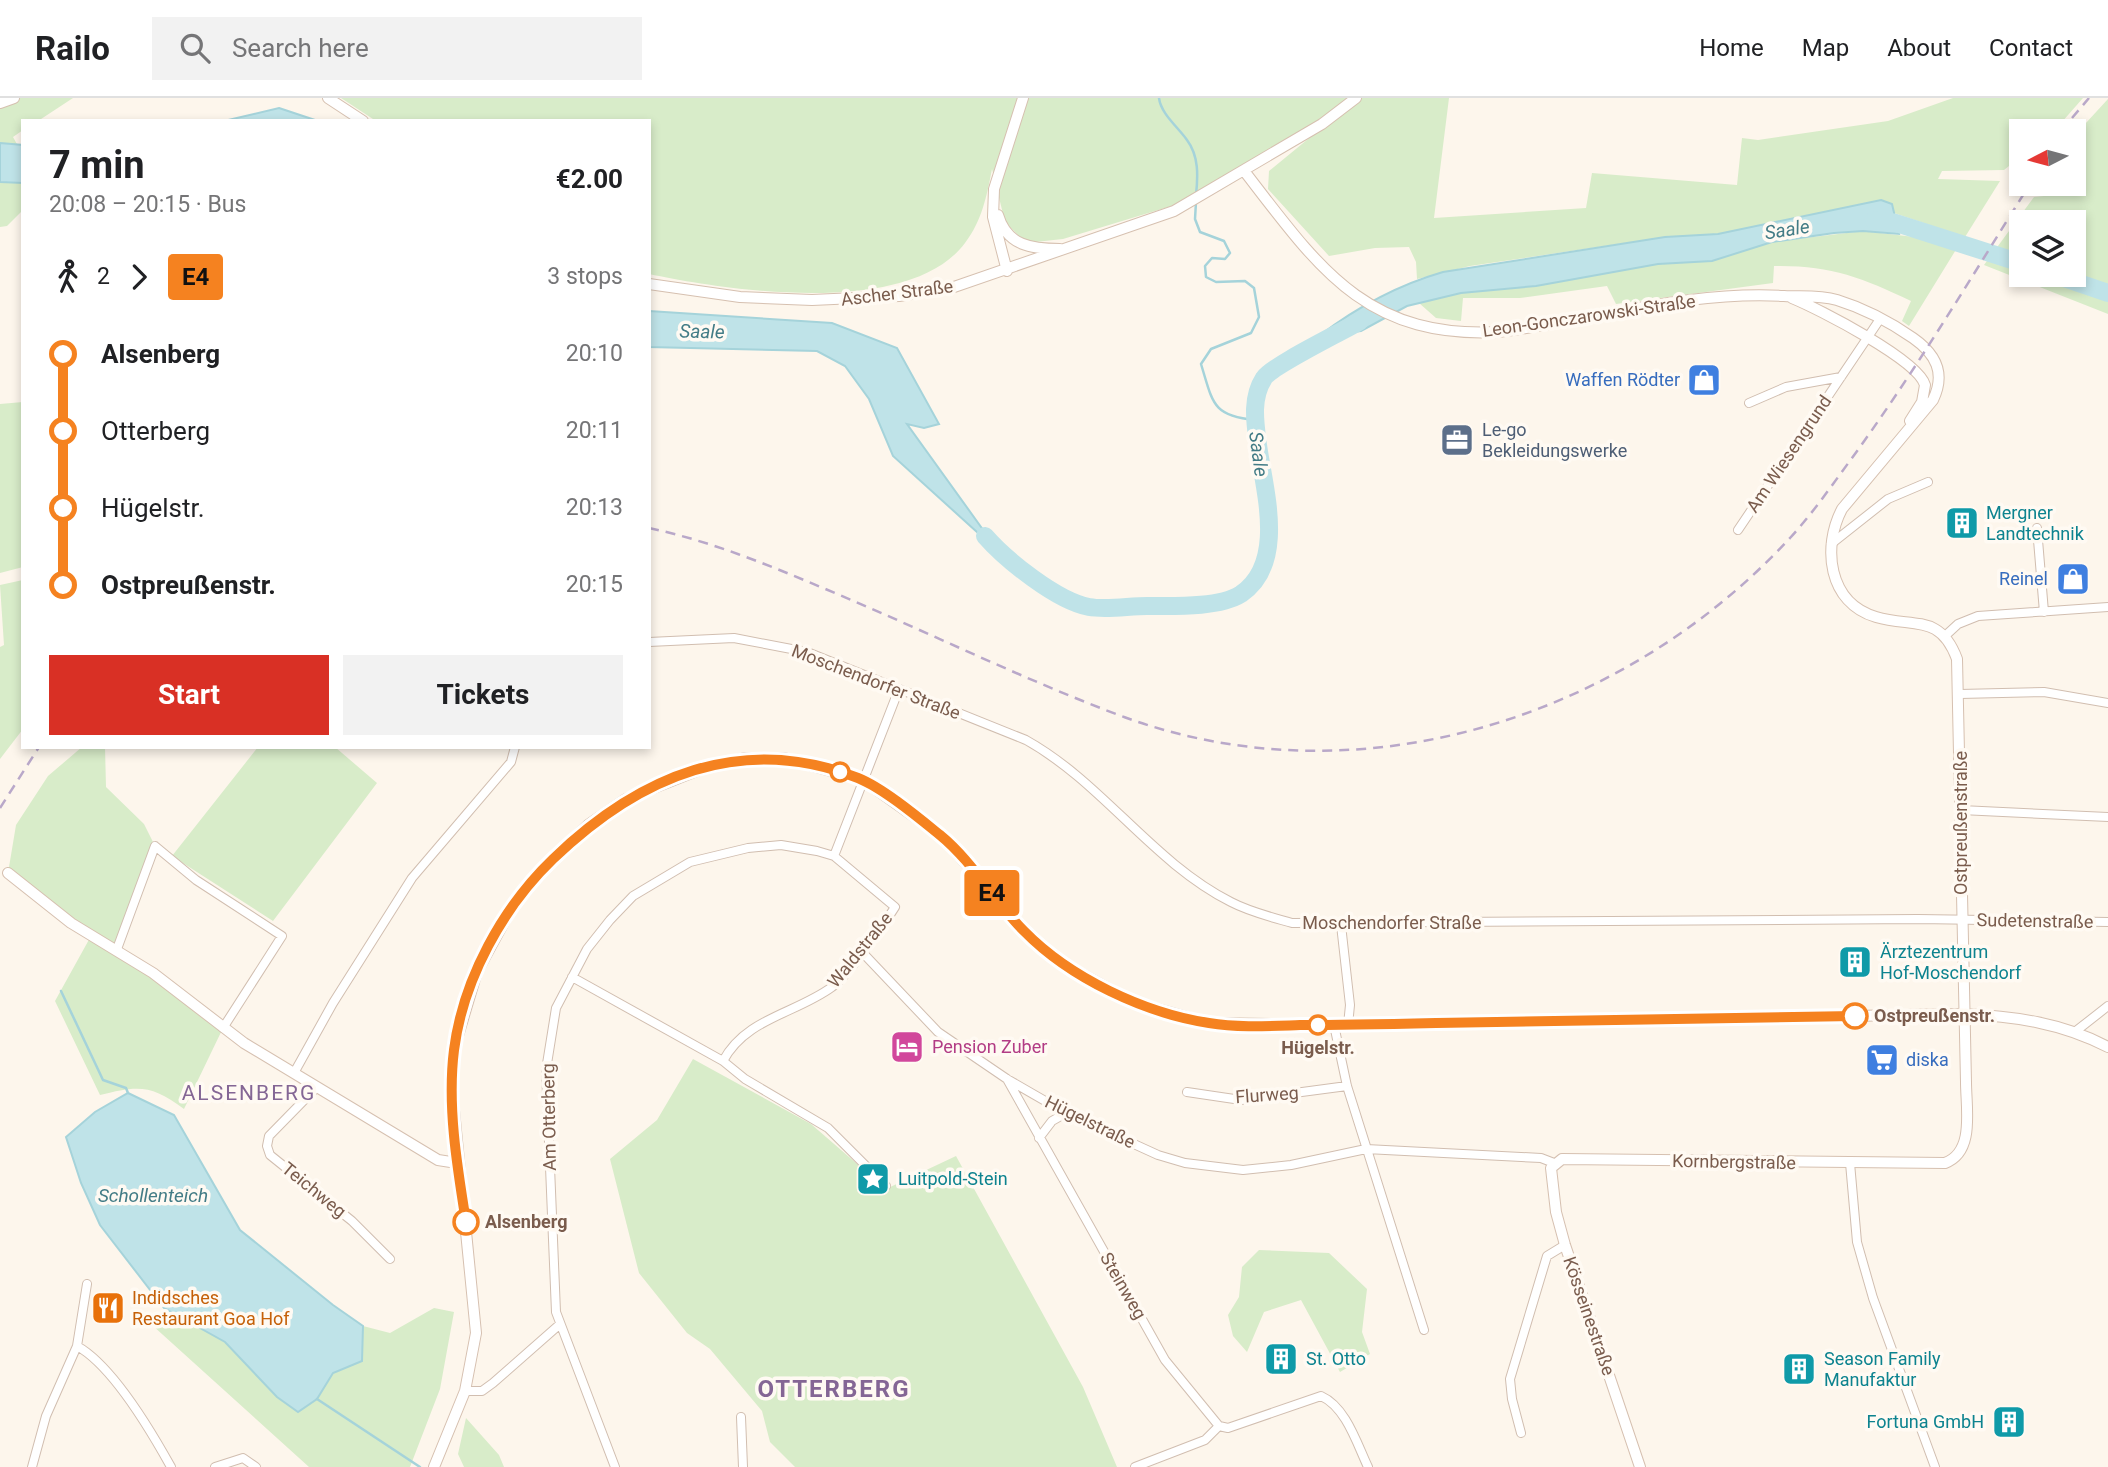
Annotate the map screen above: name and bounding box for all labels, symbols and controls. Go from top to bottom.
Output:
search box [152,17,642,80]
text: Railo [35,29,110,68]
icon: search [176,29,214,67]
text: Search here [232,33,369,63]
text: Home [1699,34,1764,62]
text: Map [1802,34,1849,62]
text: About [1887,34,1951,62]
text: Contact [1989,34,2073,62]
north arrow [2009,119,2086,196]
map controls [2009,119,2086,287]
text: 7 min [49,143,145,187]
text: €2.00 [556,164,623,194]
text: 20:08 – 20:15 · Bus [49,191,246,218]
button: layers [2009,210,2086,287]
water label: Saale [1763,215,1811,244]
icon: walk [49,258,87,296]
icon: forward [120,258,158,296]
text: 2 [97,263,110,290]
text: E4 [182,263,209,291]
text: 3 stops [547,263,623,290]
street label: Ascher Straße [840,275,954,310]
street label: Leon-Gonczarowski-Straße [1481,290,1697,341]
water label: Saale [679,320,725,343]
text: Alsenberg [101,339,220,369]
text: 20:10 [566,340,623,367]
shop icon: Waffen Rödter [1685,361,1723,399]
place label: Waffen Rödter [1565,369,1680,390]
street label: Am Wiesengrund [1742,391,1836,516]
text: Otterberg [101,416,210,446]
text: 20:11 [566,417,623,444]
place label: Le-go Bekleidungswerke [1482,419,1627,461]
office icon: Le-go Bekleidungswerke [1438,421,1476,459]
water label: Saale [1244,430,1273,478]
text: Hügelstr. [101,493,205,523]
text: 20:13 [566,494,623,521]
place label: Mergner Landtechnik [1986,502,2085,544]
building icon: Mergner Landtechnik [1943,504,1981,542]
shop icon: Reinel [2054,560,2092,598]
place label: Reinel [1999,568,2048,589]
text: Ostpreußenstr. [101,570,276,600]
text: 20:15 [566,571,623,598]
street label: Moschendorfer Straße [789,640,964,723]
button: Start [49,655,329,735]
button: Tickets [343,655,623,735]
street label: Ostpreußenstraße [1950,751,1971,895]
unlabelled marker [830,762,850,782]
line badge: E4 [960,870,1024,916]
text: E4 [978,879,1006,907]
street label: Waldstraße [823,908,896,992]
street label: Sudetenstraße [1977,909,2094,932]
street label: Moschendorfer Straße [1302,912,1482,933]
place label: Ärztezentrum Hof-Moschendorf [1880,941,2022,983]
building icon: Ärztezentrum Hof-Moschendorf [1836,943,1874,981]
marker: Ostpreußenstr. [1842,1003,1868,1029]
place label: Ostpreußenstr. [1874,1005,1995,1026]
marker: Hügelstr. [1308,1015,1328,1035]
hotel icon: Pension Zuber [888,1028,926,1066]
place label: Pension Zuber [932,1036,1047,1057]
place label: Hügelstr. [1281,1037,1355,1058]
supermarket icon: diska [1863,1041,1901,1079]
place label: diska [1906,1049,1949,1070]
street label: Am Otterberg [537,1063,560,1171]
district label: ALSENBERG [182,1081,316,1105]
street label: Flurweg [1234,1082,1299,1107]
street label: Hügelstraße [1042,1091,1139,1152]
street label: Kornbergstraße [1672,1150,1796,1173]
street label: Teichweg [278,1157,351,1222]
place icon: Luitpold-Stein [854,1160,892,1198]
place label: Luitpold-Stein [898,1168,1008,1189]
water label: Schollenteich [98,1184,208,1207]
marker: Alsenberg [453,1209,479,1235]
place label: Alsenberg [485,1211,567,1232]
street label: Steinweg [1096,1249,1151,1323]
street label: Kösseinestraße [1559,1254,1620,1378]
place label: Indidsches Restaurant Goa Hof [132,1287,290,1329]
restaurant icon: Indidsches Restaurant Goa Hof [89,1289,127,1327]
building icon: St. Otto [1262,1340,1300,1378]
place label: St. Otto [1306,1348,1366,1369]
place label: Season Family Manufaktur [1824,1348,1941,1390]
building icon: Season Family Manufaktur [1780,1350,1818,1388]
district label: OTTERBERG [757,1375,911,1403]
building icon: Fortuna GmbH [1990,1403,2028,1441]
place label: Fortuna GmbH [1866,1411,1984,1432]

